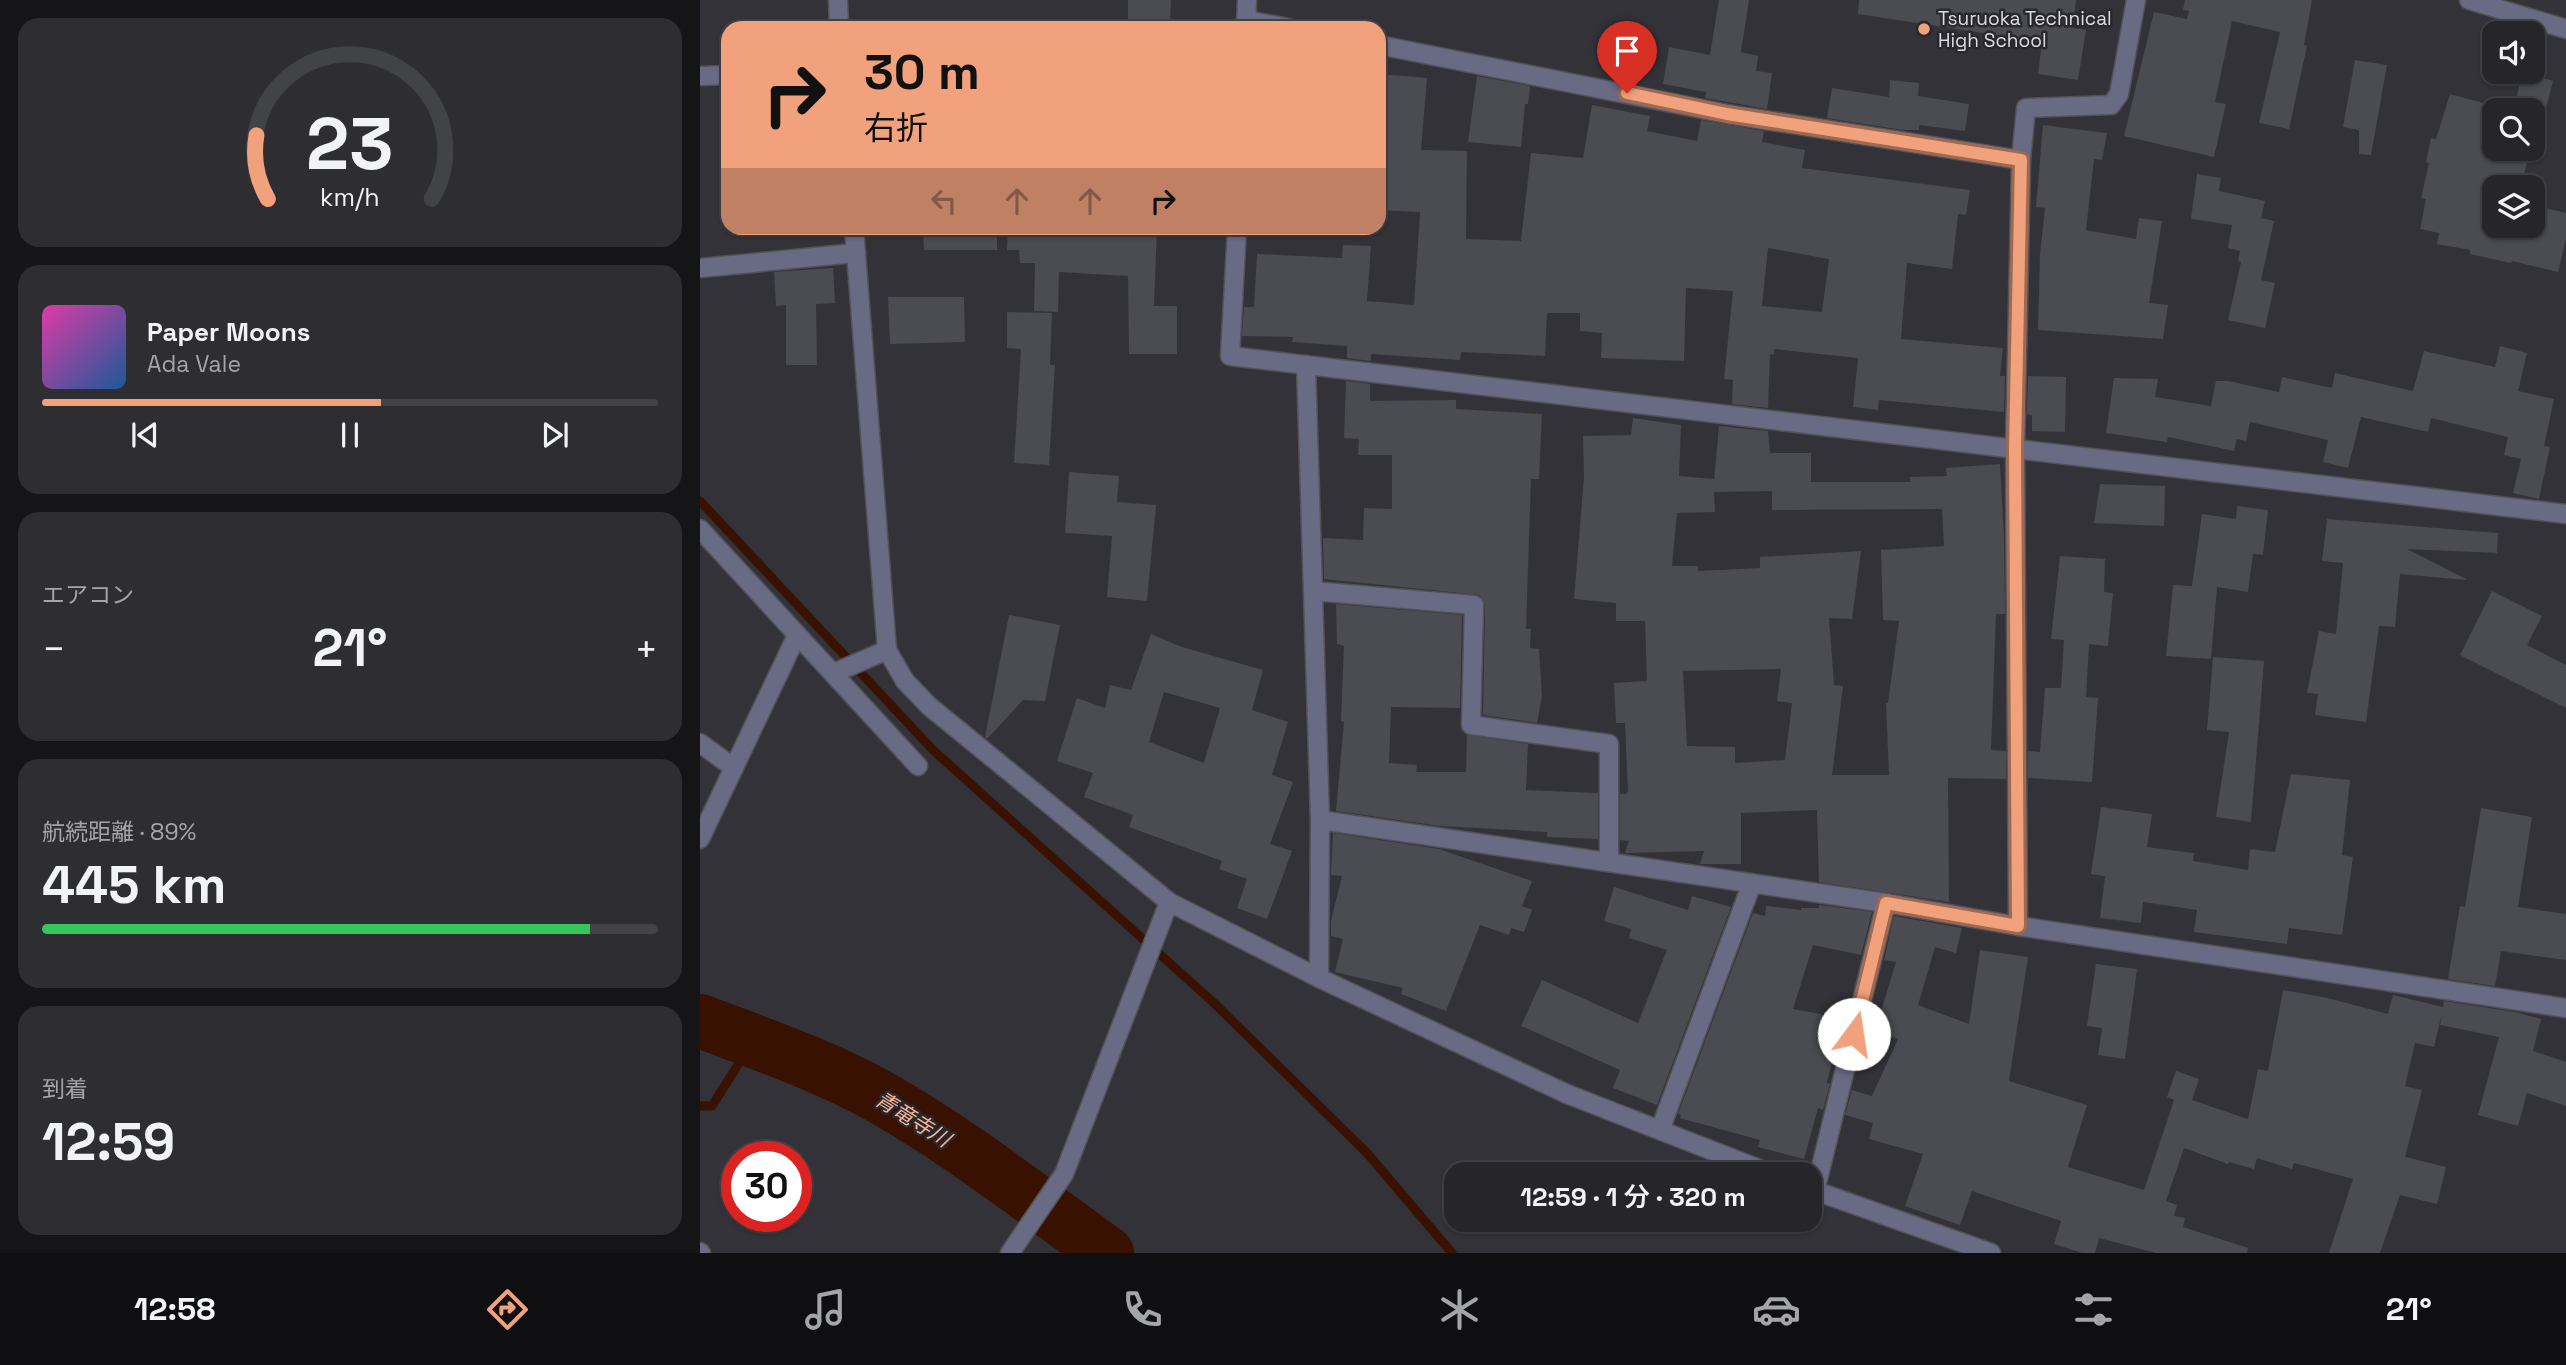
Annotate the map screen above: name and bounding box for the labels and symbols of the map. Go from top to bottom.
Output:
place label: Tsuruoka Technical High School [1938,6,2112,53]
pin [1597,21,1657,93]
marker: Tsuruoka Technical High School [1916,21,1932,37]
position arrow [1817,997,1891,1071]
water label: 青竜寺川 [870,1085,957,1154]
speed limit sign: 30 [721,1141,812,1232]

